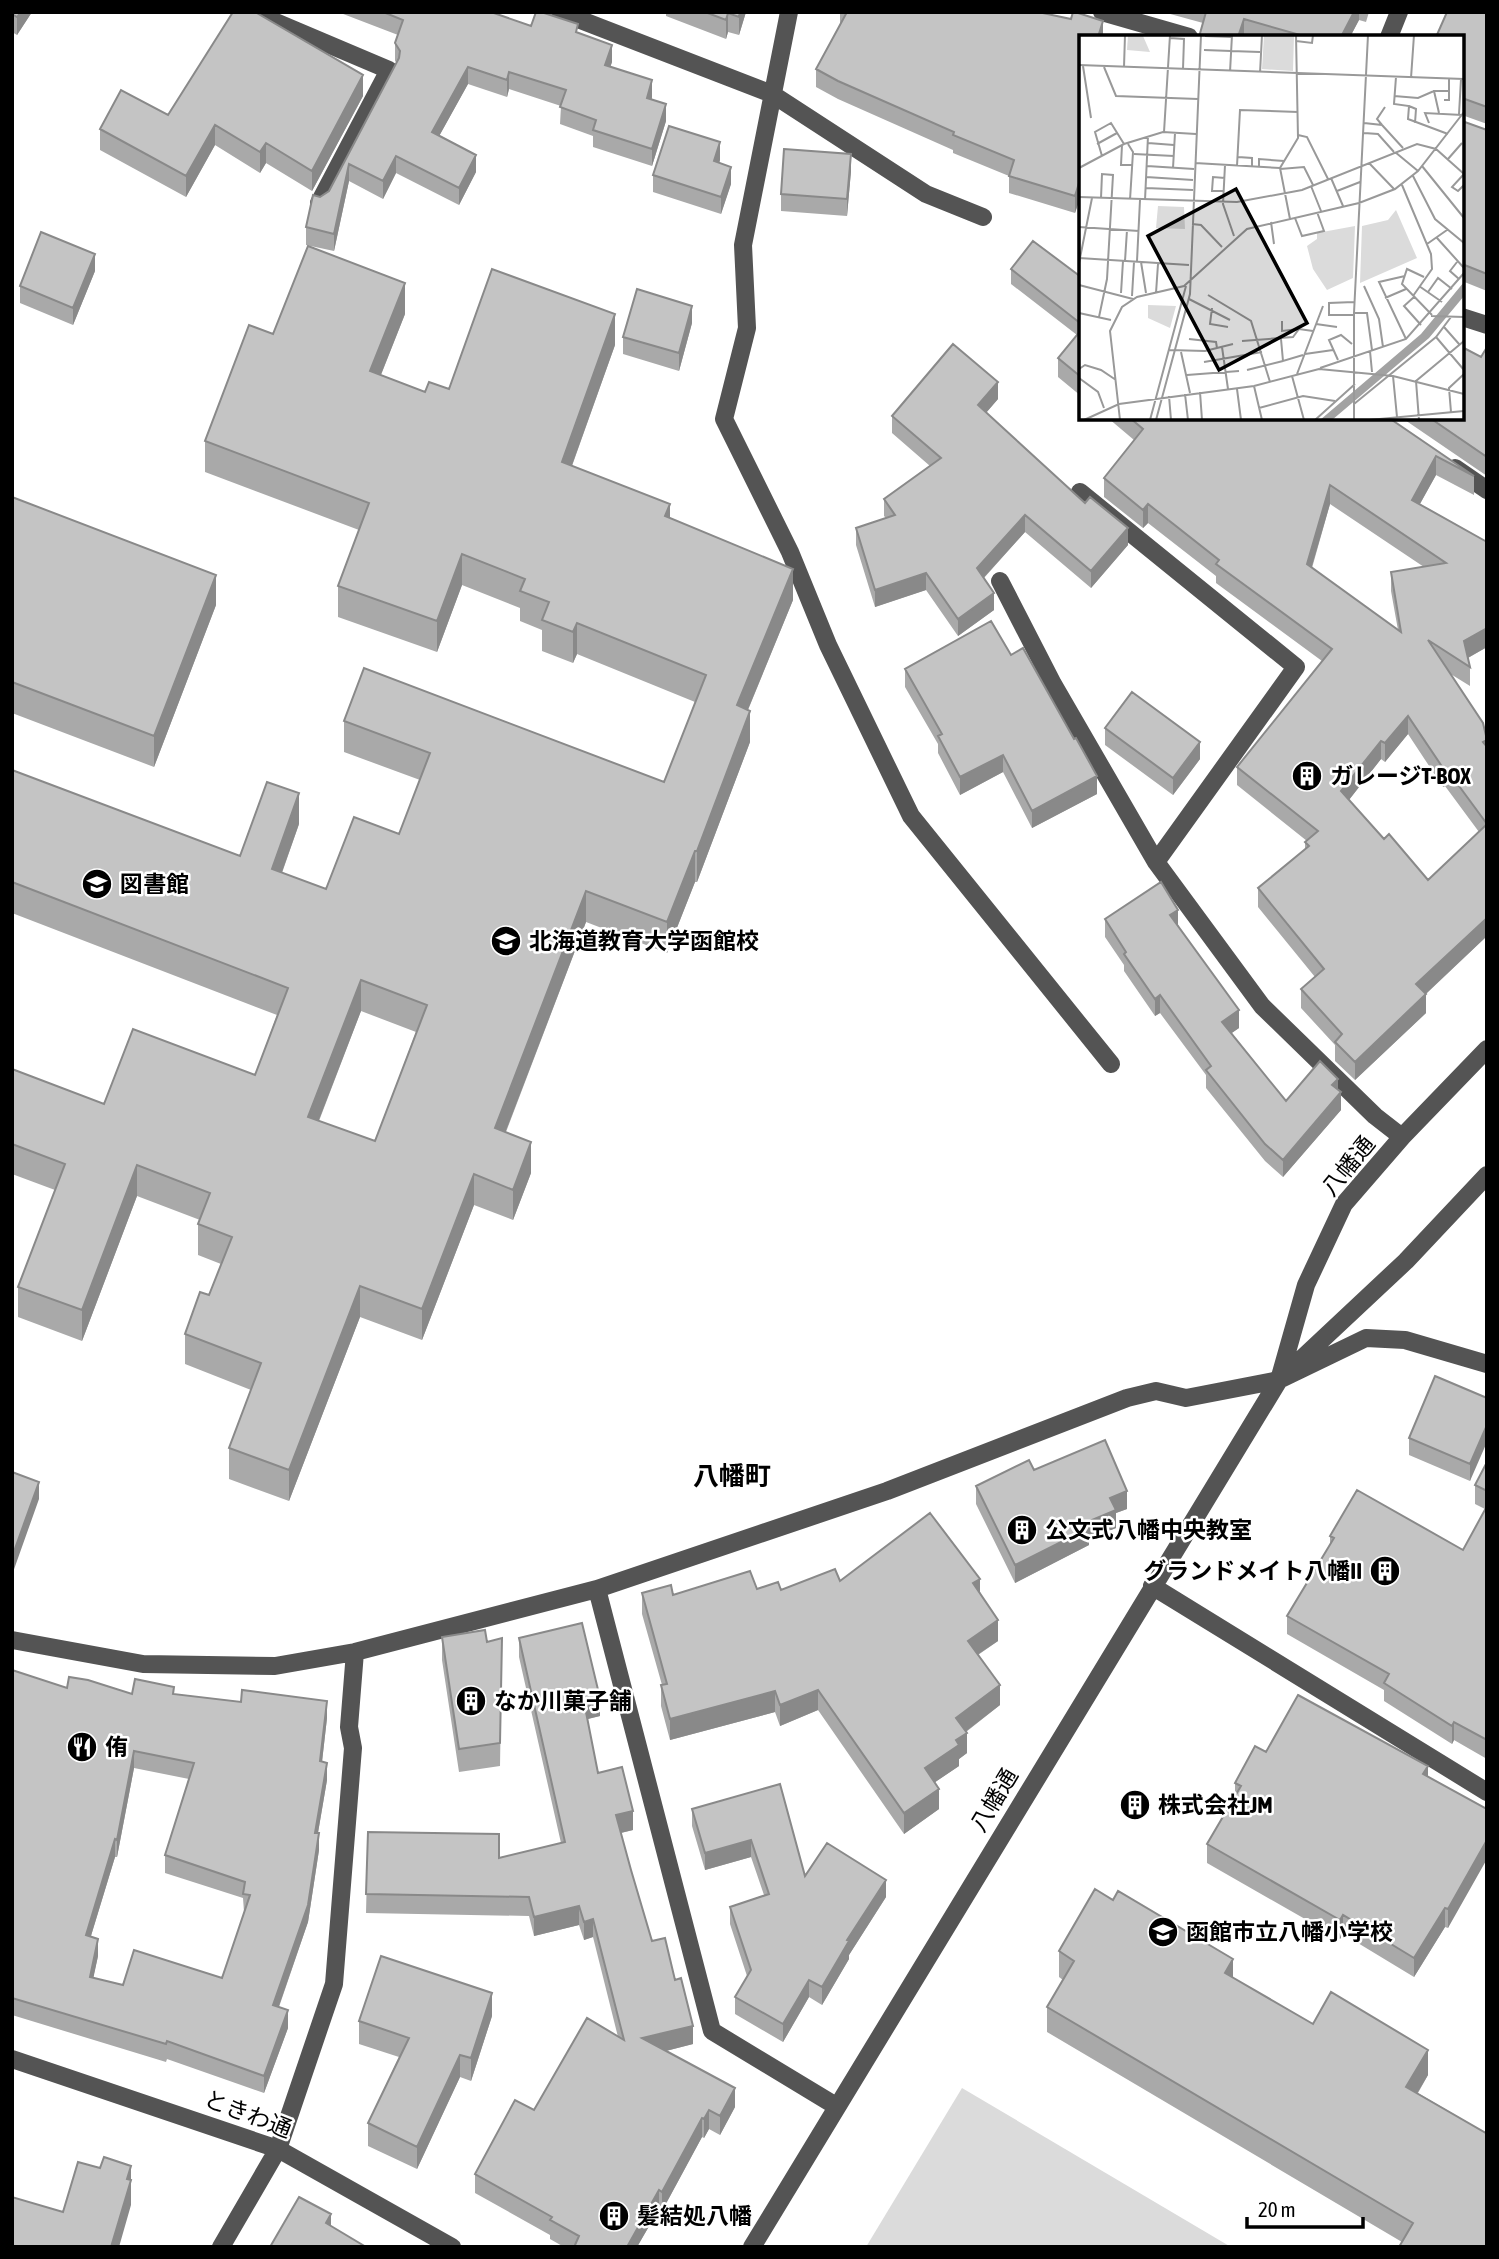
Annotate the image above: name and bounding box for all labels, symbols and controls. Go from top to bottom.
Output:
inset map [1079,35,1464,420]
building icon: ガレージT-BOX [1290,759,1324,793]
place label: ガレージT-BOX [1330,763,1471,789]
school or university icon: 図書館 [80,867,114,901]
place label: 図書館 [120,871,189,897]
school or university icon: 北海道教育大学函館校 [489,924,523,958]
place label: 北海道教育大学函館校 [529,928,759,954]
street label: 八幡通 [1316,1131,1380,1201]
district label: 八幡町 [693,1461,771,1491]
building icon: 公文式八幡中央教室 [1005,1513,1039,1547]
place label: 公文式八幡中央教室 [1045,1517,1252,1543]
building icon: グランドメイト八幡II [1368,1554,1402,1588]
place label: グランドメイト八幡II [1143,1558,1362,1584]
building icon: なか川菓子舗 [454,1684,488,1718]
place label: なか川菓子舗 [494,1688,632,1714]
restaurant icon: 侑 [65,1730,99,1764]
place label: 侑 [105,1734,128,1760]
street label: 八幡通 [965,1764,1023,1836]
building icon: 株式会社JM [1118,1788,1152,1822]
place label: 株式会社JM [1158,1792,1273,1818]
school or university icon: 函館市立八幡小学校 [1146,1915,1180,1949]
place label: 函館市立八幡小学校 [1186,1919,1393,1945]
street label: ときわ通 [200,2085,296,2143]
scale bar [1247,2186,1362,2230]
text: 20 m [1258,2197,1296,2221]
building icon: 髪結処八幡 [597,2199,631,2233]
place label: 髪結処八幡 [637,2203,752,2229]

